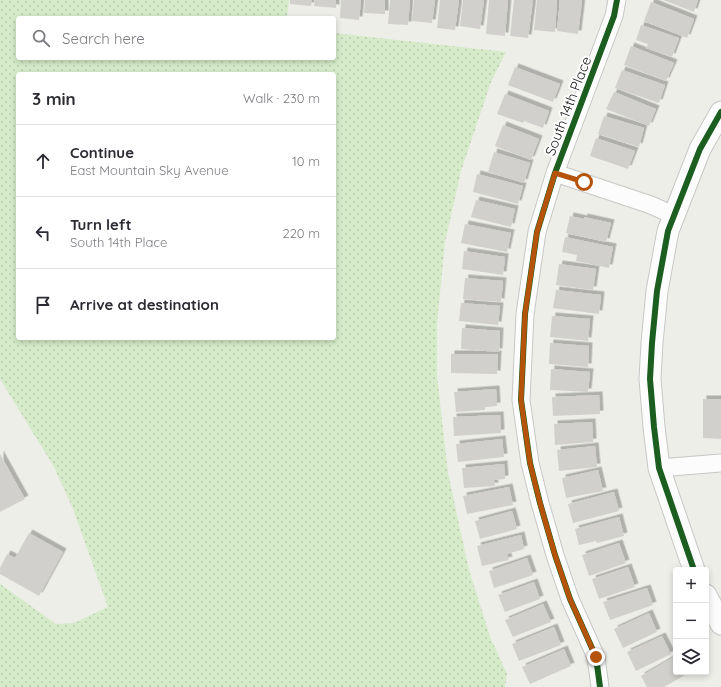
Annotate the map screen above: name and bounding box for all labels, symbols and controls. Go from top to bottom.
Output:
search box [16,16,336,60]
icon: search [30,27,52,49]
text: Search here [62,29,145,48]
street label: South 14th Place [541,54,595,158]
text: 3 min [32,88,76,109]
text: Walk · 230 m [243,90,320,106]
text: Continue [70,143,134,162]
icon: ahead [32,150,54,172]
text: 10 m [292,153,320,169]
text: East Mountain Sky Avenue [70,162,229,178]
route start [575,173,593,191]
text: Turn left [70,215,132,234]
icon: left [32,222,54,244]
text: 220 m [282,225,320,241]
text: South 14th Place [70,234,167,250]
icon: arrive [32,294,54,316]
text: Arrive at destination [70,295,219,314]
map controls [673,567,709,675]
button: + [673,567,709,603]
button: − [673,603,709,639]
button: layers [673,639,709,675]
route end [587,648,605,666]

